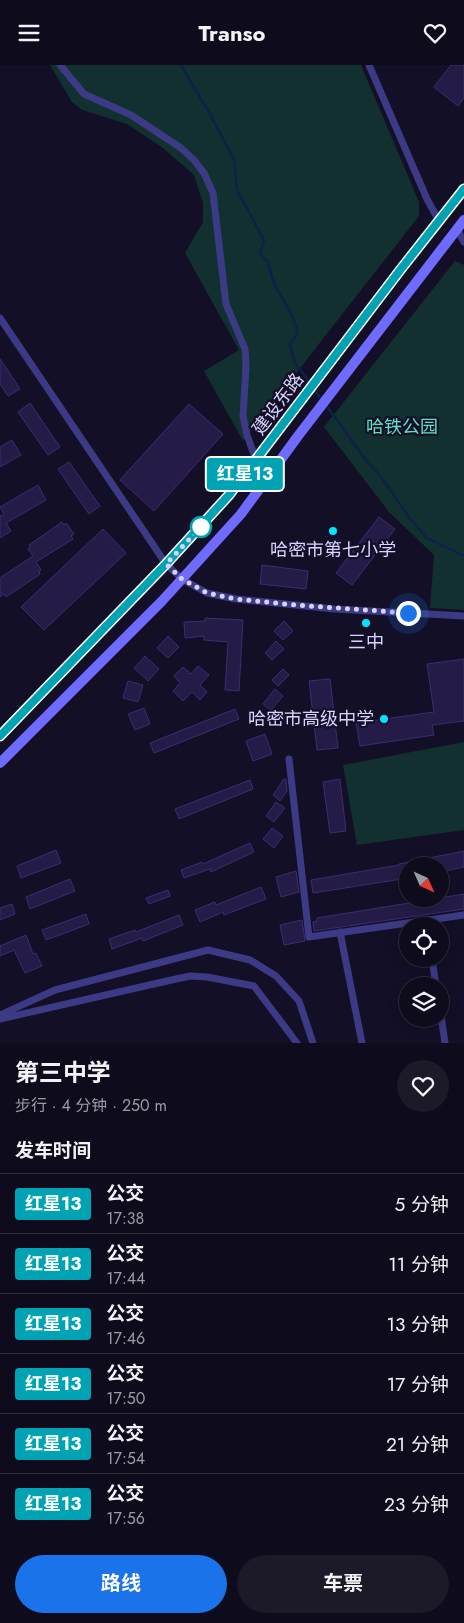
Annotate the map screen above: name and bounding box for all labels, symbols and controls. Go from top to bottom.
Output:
text: Transo [198,17,266,49]
icon: menu [15,19,43,47]
icon: heart [421,19,449,47]
street label: 建设东路 [246,367,310,441]
park label: 哈铁公园 [366,414,438,440]
line badge: 红星13 [210,458,280,490]
text: 红星13 [217,461,273,487]
unlabelled marker [190,516,212,538]
marker: 哈密市第七小学 [327,525,339,537]
place label: 哈密市第七小学 [270,537,396,563]
your location [396,601,421,626]
marker: 三中 [360,617,372,629]
place label: 三中 [348,629,384,655]
place label: 哈密市高级中学 [248,706,374,732]
marker: 哈密市高级中学 [378,713,390,725]
north arrow [399,857,449,907]
map controls [399,857,449,1027]
button: locate [399,917,449,967]
button: layers [399,977,449,1027]
text: 第三中学 [15,1055,111,1090]
button: heart [397,1060,449,1112]
text: 步行 · 4 分钟 · 250 m [15,1094,167,1117]
text: 发车时间 [15,1137,91,1164]
text: 公交 [106,1180,144,1207]
text: 红星13 [25,1191,81,1217]
text: 5 分钟 [395,1191,449,1218]
text: 17:38 [106,1207,144,1230]
text: 公交 [106,1240,144,1267]
text: 红星13 [25,1251,81,1277]
text: 11 分钟 [388,1251,449,1278]
text: 17:44 [106,1267,145,1290]
text: 公交 [106,1300,144,1327]
text: 红星13 [25,1311,81,1337]
text: 13 分钟 [386,1311,449,1338]
text: 17:46 [106,1327,145,1350]
text: 公交 [106,1360,144,1387]
text: 红星13 [25,1371,81,1397]
text: 17 分钟 [387,1371,449,1398]
text: 17:50 [106,1387,145,1410]
text: 公交 [106,1420,144,1447]
text: 红星13 [25,1431,81,1457]
text: 21 分钟 [386,1431,449,1458]
text: 17:54 [106,1447,145,1470]
text: 公交 [106,1480,144,1507]
text: 红星13 [25,1491,81,1517]
text: 23 分钟 [384,1491,449,1518]
text: 17:56 [106,1507,145,1530]
button: 路线 [15,1555,227,1613]
button: 车票 [237,1555,449,1613]

